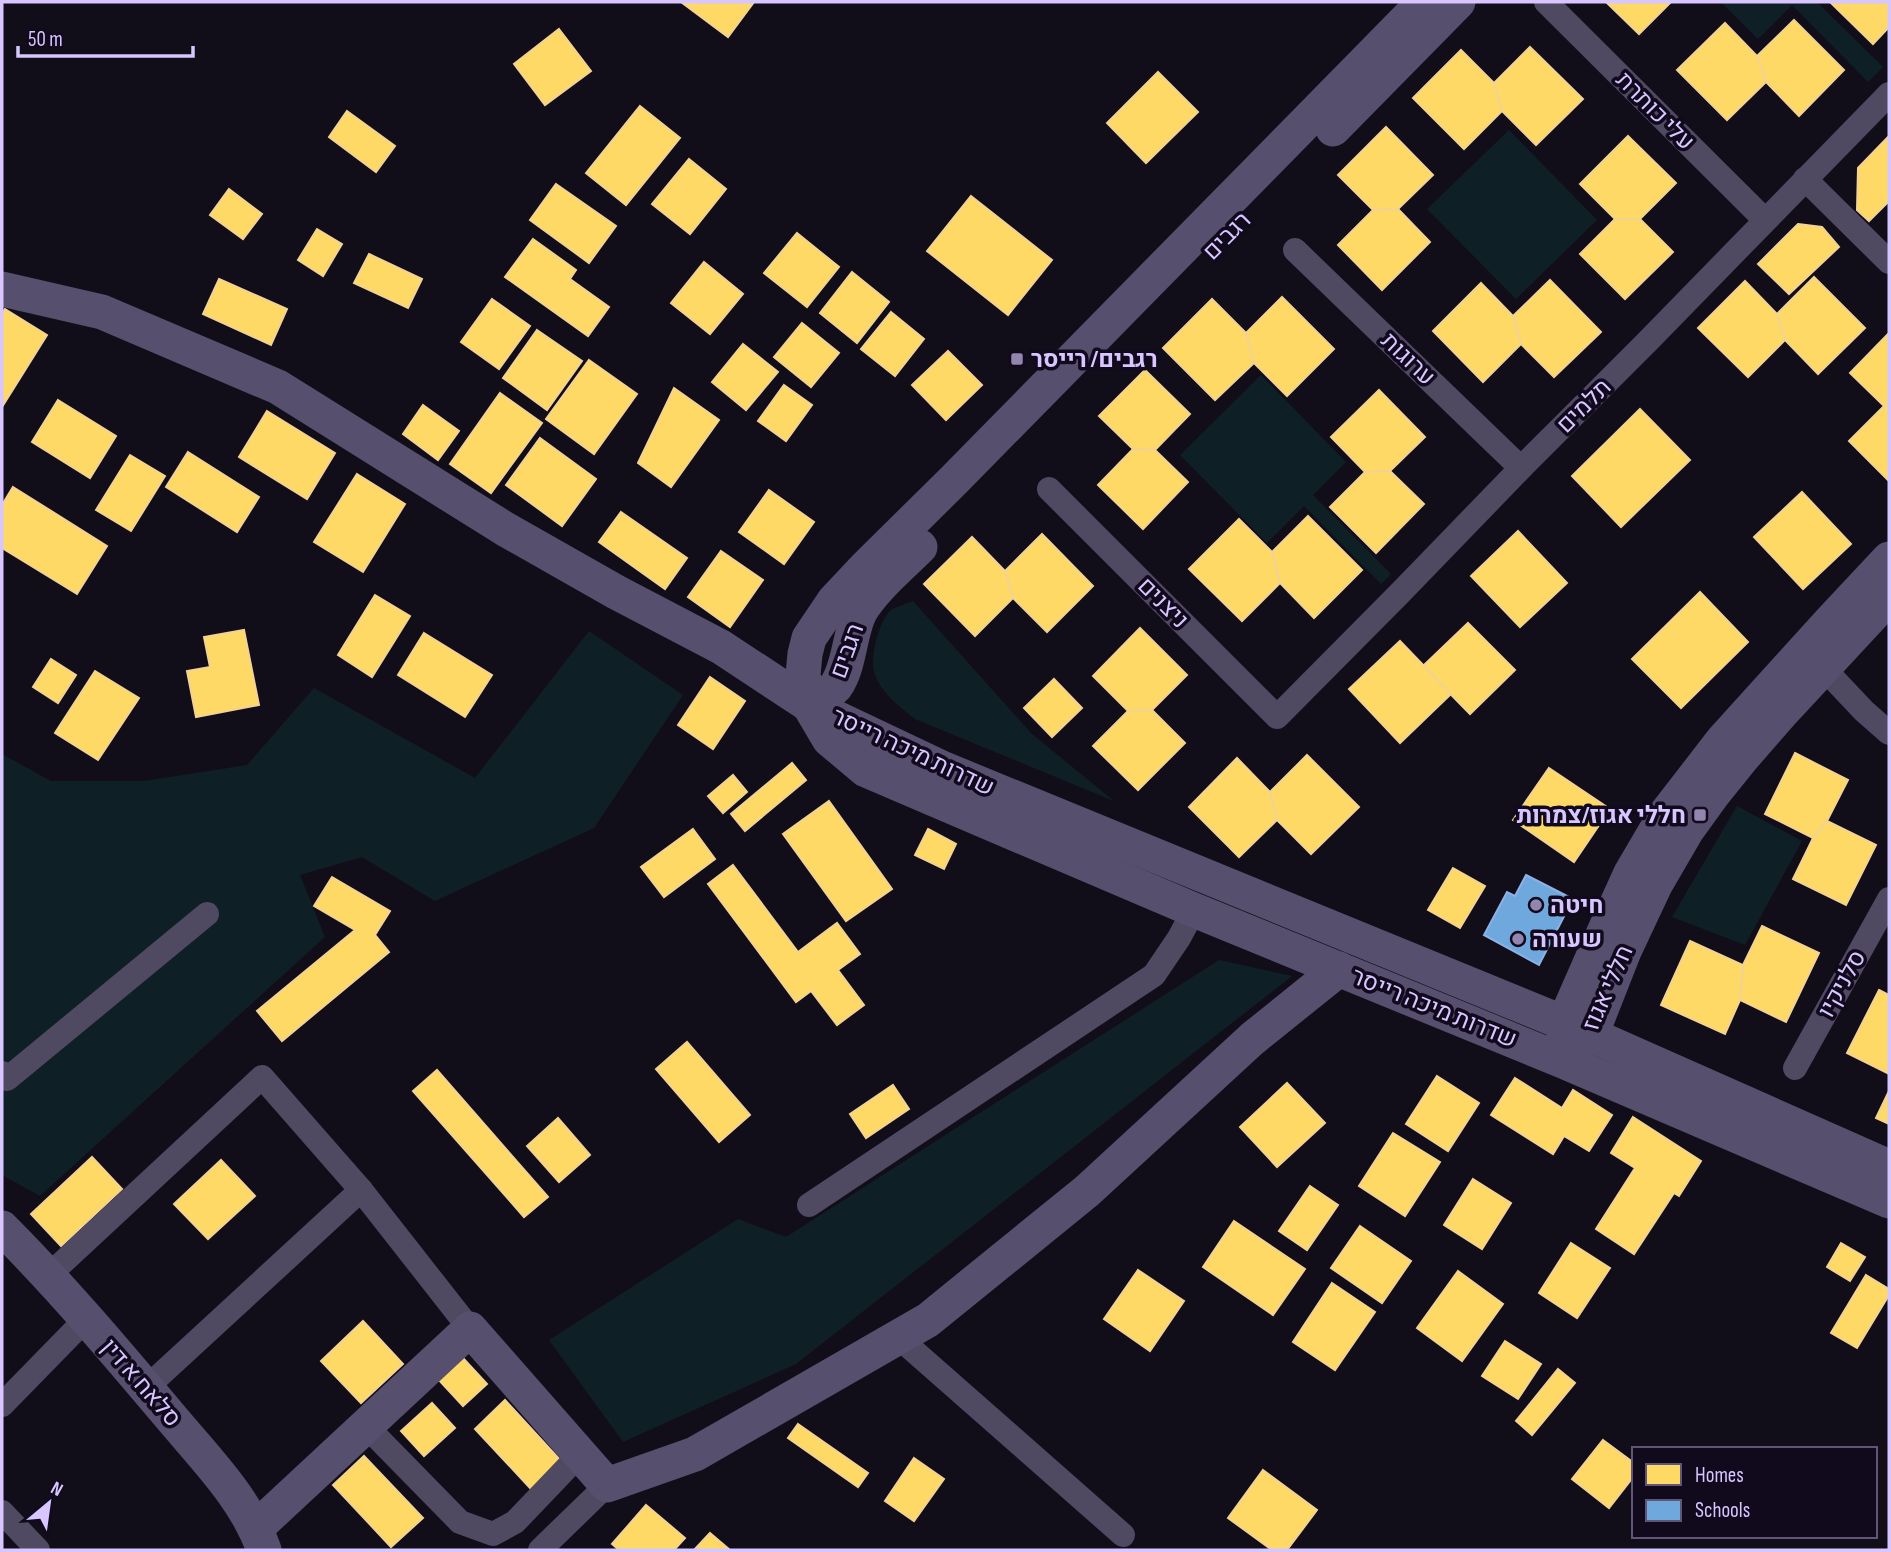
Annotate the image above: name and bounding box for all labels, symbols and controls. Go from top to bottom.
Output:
scale bar [18,14,192,58]
text: 50 m [28,27,63,52]
street label: עלי כותרת [1610,66,1700,156]
street label: רגבים [1197,206,1257,266]
street label: ערוגות [1375,326,1441,392]
place label: רגבים/ רייסר [1031,345,1158,374]
marker: רגבים/ רייסר [1009,351,1025,367]
street label: תלמים [1551,373,1617,439]
street label: ניצנים [1131,571,1195,635]
street label: רגבים [824,620,870,682]
street label: שדרות מיכה רייסר [827,702,999,802]
place label: חללי אגוז/צמרות [1517,801,1686,830]
marker: חללי אגוז/צמרות [1692,807,1708,823]
place label: חיטה [1550,891,1603,920]
marker: חיטה [1528,897,1544,913]
place label: שעורה [1532,925,1602,954]
marker: שעורה [1510,931,1526,947]
street label: חללי אגוז [1576,941,1640,1035]
street label: סלניקיו [1812,945,1872,1023]
street label: שדרות מיכה רייסר [1347,962,1521,1054]
street label: סלאח א דין [95,1333,187,1433]
legend [1632,1447,1877,1538]
text: Homes [1695,1463,1744,1488]
north arrow [14,1468,84,1538]
text: N [46,1477,67,1502]
text: Schools [1695,1498,1750,1523]

